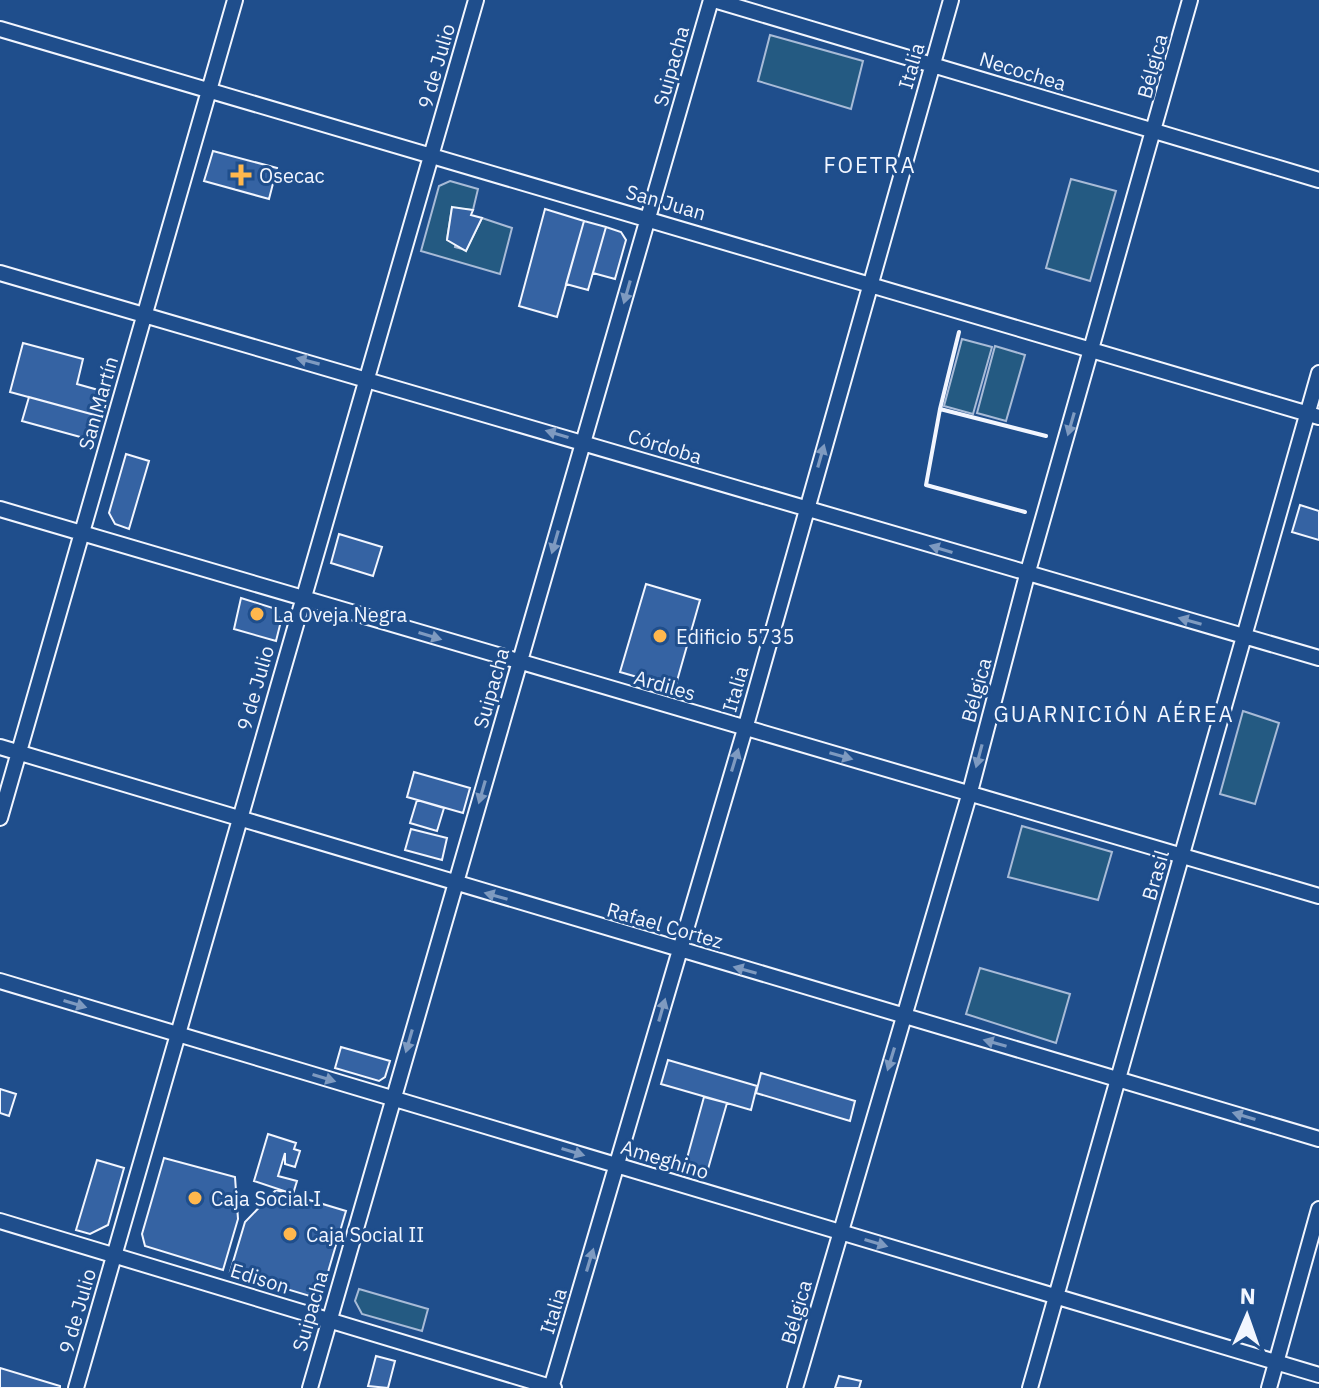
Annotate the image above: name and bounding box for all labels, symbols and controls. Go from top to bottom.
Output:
street label: 9 de Julio [411,20,461,112]
street label: Suipacha [647,22,695,109]
street label: Bélgica [1130,30,1174,101]
street label: Italia [892,39,931,92]
street label: Necochea [976,45,1070,97]
district label: FOETRA [823,150,917,179]
place label: Osecac [259,162,325,189]
marker: Osecac [230,164,252,186]
street label: San Juan [623,178,709,226]
one-way arrow [620,281,633,305]
street label: San Martín [72,353,124,453]
one-way arrow [295,354,319,367]
one-way arrow [1064,413,1077,437]
street label: Córdoba [625,422,706,470]
one-way arrow [545,427,569,440]
one-way arrow [815,444,828,468]
one-way arrow [548,531,561,555]
one-way arrow [928,542,952,555]
place label: La Oveja Negra [273,601,408,628]
marker: La Oveja Negra [248,605,266,623]
one-way arrow [1178,614,1203,626]
place label: Edificio 5735 [676,623,794,650]
marker: Edificio 5735 [651,627,669,645]
one-way arrow [418,630,442,643]
street label: 9 de Julio [230,642,280,734]
street label: Suipacha [467,644,515,731]
street label: Bélgica [954,654,998,725]
street label: Italia [716,662,755,715]
street label: Ardiles [631,663,699,707]
district label: GUARNICIÓN AÉREA [993,699,1235,728]
one-way arrow [973,743,985,768]
one-way arrow [729,748,742,772]
one-way arrow [828,750,853,762]
one-way arrow [475,780,488,804]
street label: Brasil [1135,847,1175,903]
one-way arrow [484,889,508,902]
street label: Rafael Cortez [604,896,726,954]
one-way arrow [733,963,757,976]
one-way arrow [656,997,668,1022]
one-way arrow [63,998,87,1011]
one-way arrow [402,1030,415,1054]
one-way arrow [983,1036,1007,1049]
one-way arrow [884,1048,897,1072]
one-way arrow [312,1072,336,1085]
one-way arrow [1232,1109,1256,1122]
street label: Ameghino [618,1133,712,1185]
one-way arrow [561,1146,585,1159]
place label: Caja Social I [211,1185,321,1212]
marker: Caja Social I [186,1189,204,1207]
place label: Caja Social II [306,1221,424,1248]
marker: Caja Social II [281,1225,299,1243]
one-way arrow [864,1237,888,1250]
one-way arrow [584,1247,597,1271]
street label: Edison [227,1256,293,1300]
street label: 9 de Julio [52,1265,102,1357]
street label: Suipacha [286,1267,334,1354]
street label: Bélgica [774,1276,818,1347]
north arrow [1207,1276,1287,1356]
text: N [1239,1281,1256,1310]
street label: Italia [533,1284,573,1337]

